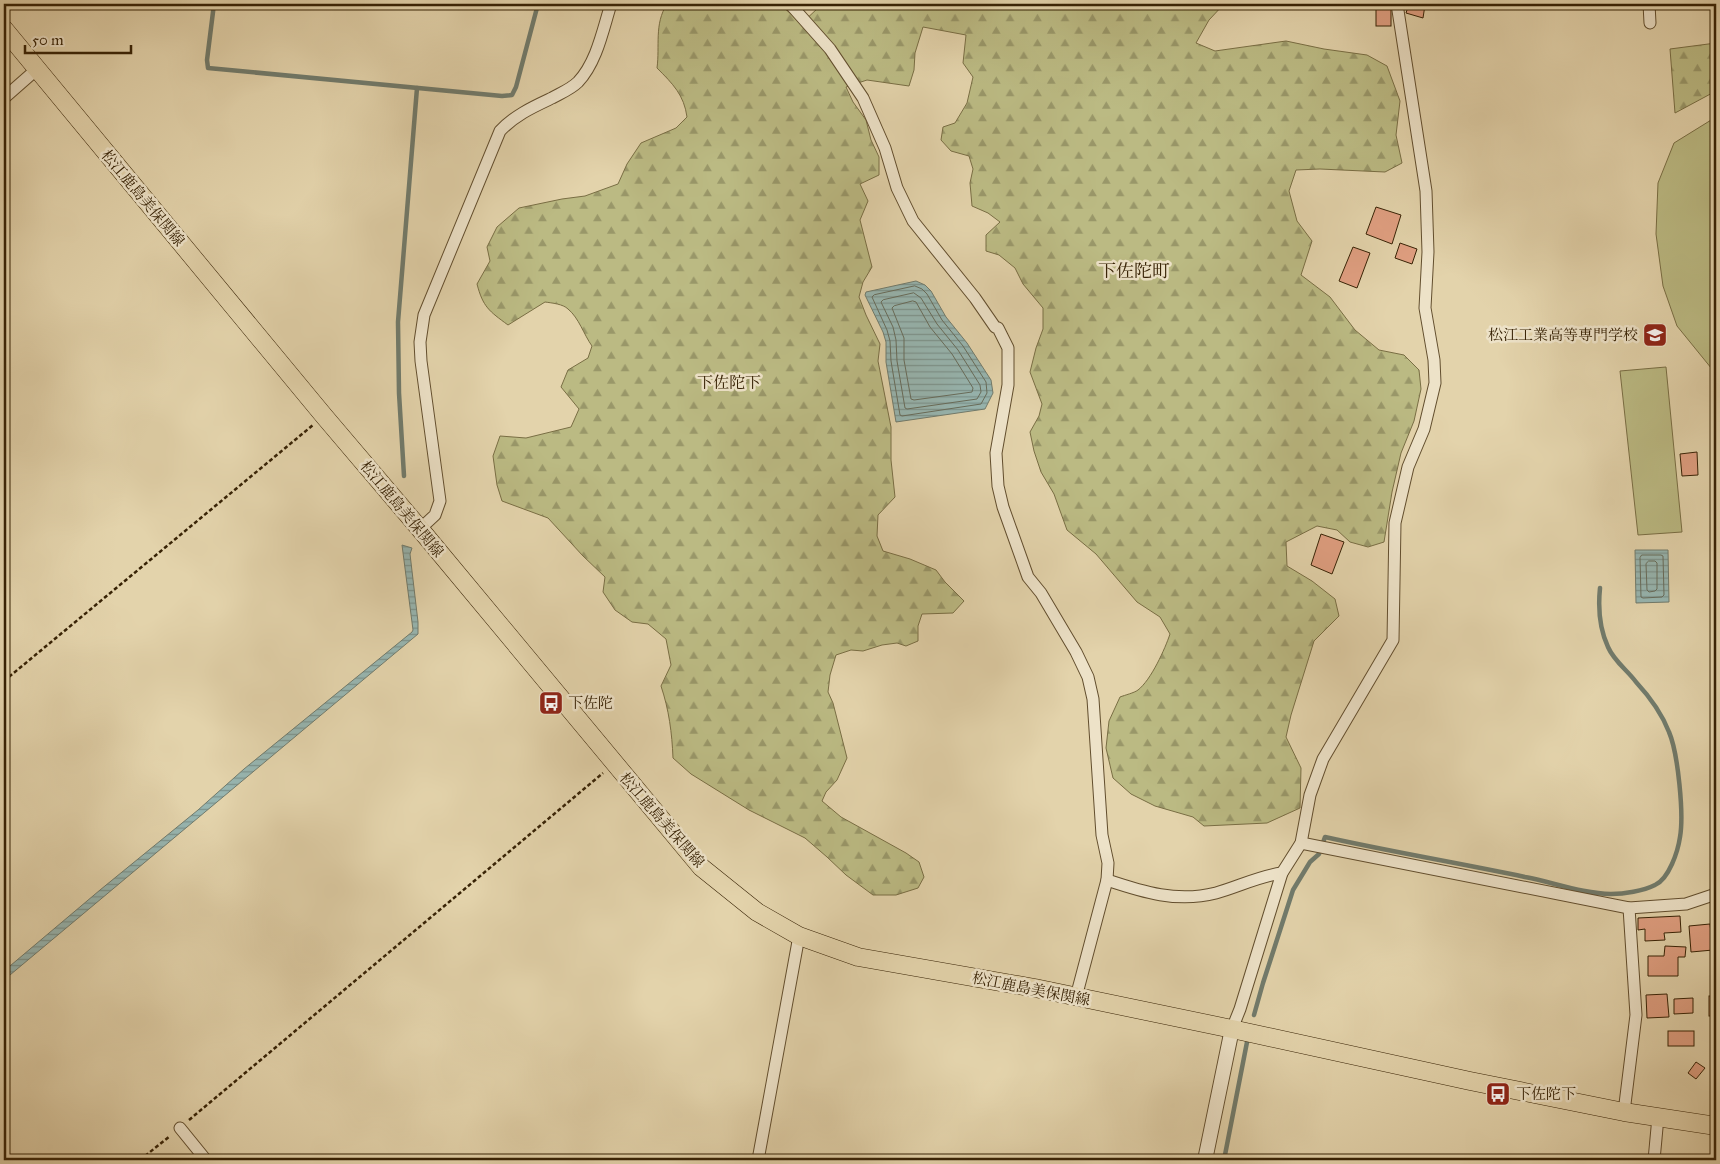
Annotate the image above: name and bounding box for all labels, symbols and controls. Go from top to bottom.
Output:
scale bar [25,22,131,54]
text: 50 m [32,31,64,49]
street label: 松江鹿島美保関線 [98,146,188,250]
district label: 下佐陀町 [1098,260,1170,282]
school or university icon: 松江工業高等専門学校 [1642,322,1668,348]
place label: 松江工業高等専門学校 [1488,326,1638,344]
district label: 下佐陀下 [697,373,761,392]
street label: 松江鹿島美保関線 [357,457,447,561]
bus stop icon: 下佐陀 [538,690,564,716]
place label: 下佐陀 [568,694,613,712]
street label: 松江鹿島美保関線 [616,769,708,871]
street label: 松江鹿島美保関線 [970,969,1092,1009]
bus stop icon: 下佐陀下 [1485,1081,1511,1107]
place label: 下佐陀下 [1516,1085,1576,1103]

